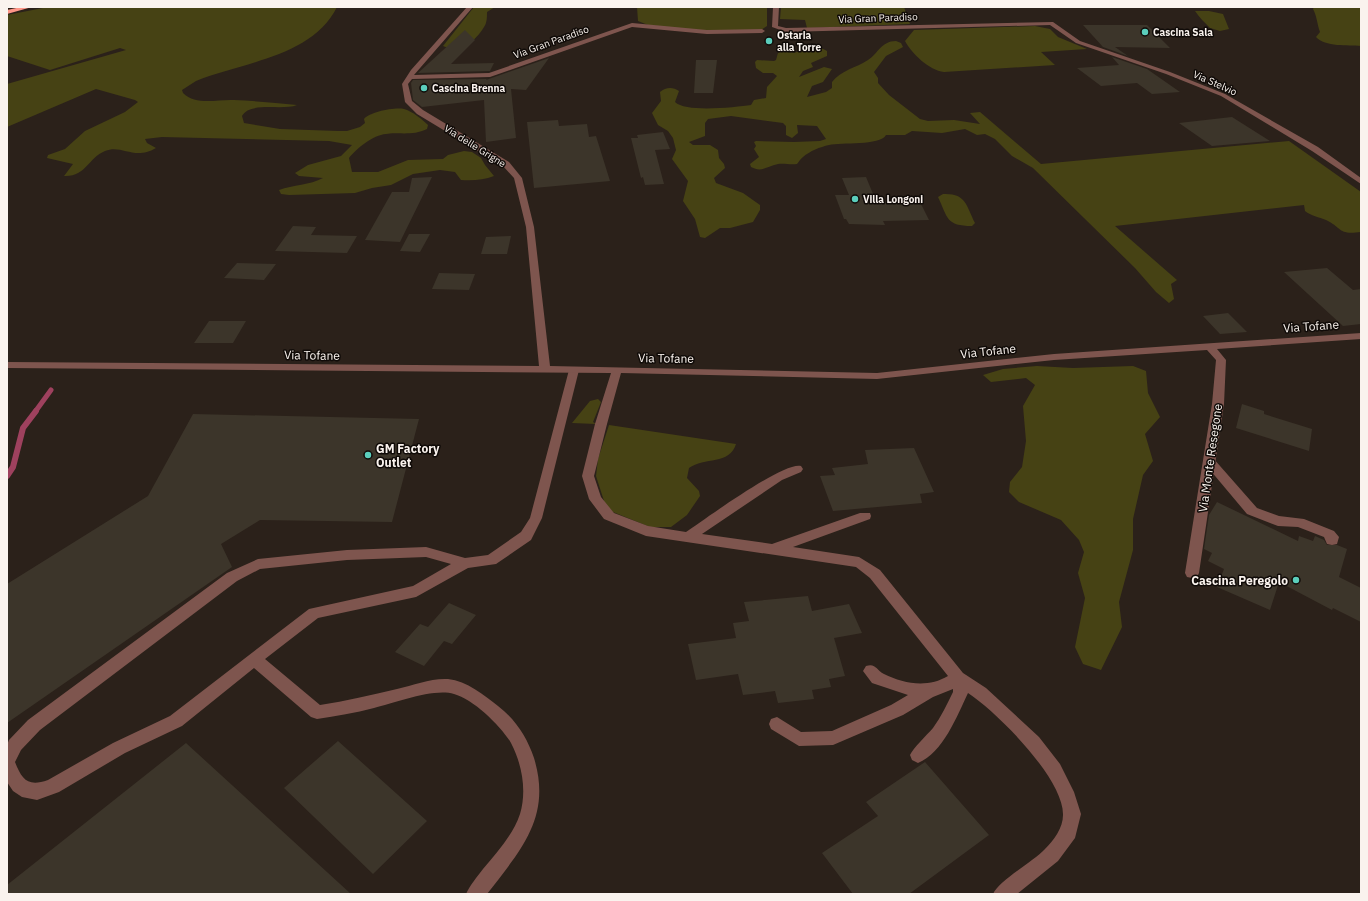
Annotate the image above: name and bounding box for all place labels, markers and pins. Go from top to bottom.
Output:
place label: Cascina Sala [1153,26,1213,39]
marker: Cascina Sala [1140,27,1150,37]
place label: Ostaria alla Torre [777,29,822,54]
marker: Ostaria alla Torre [764,36,774,46]
place label: Cascina Brenna [432,82,505,95]
marker: Cascina Brenna [419,83,429,93]
place label: Villa Longoni [863,193,923,206]
marker: Villa Longoni [850,194,860,204]
place label: GM Factory Outlet [376,441,440,470]
marker: GM Factory Outlet [363,450,373,460]
place label: Cascina Peregolo [1191,573,1288,588]
marker: Cascina Peregolo [1291,575,1301,585]

